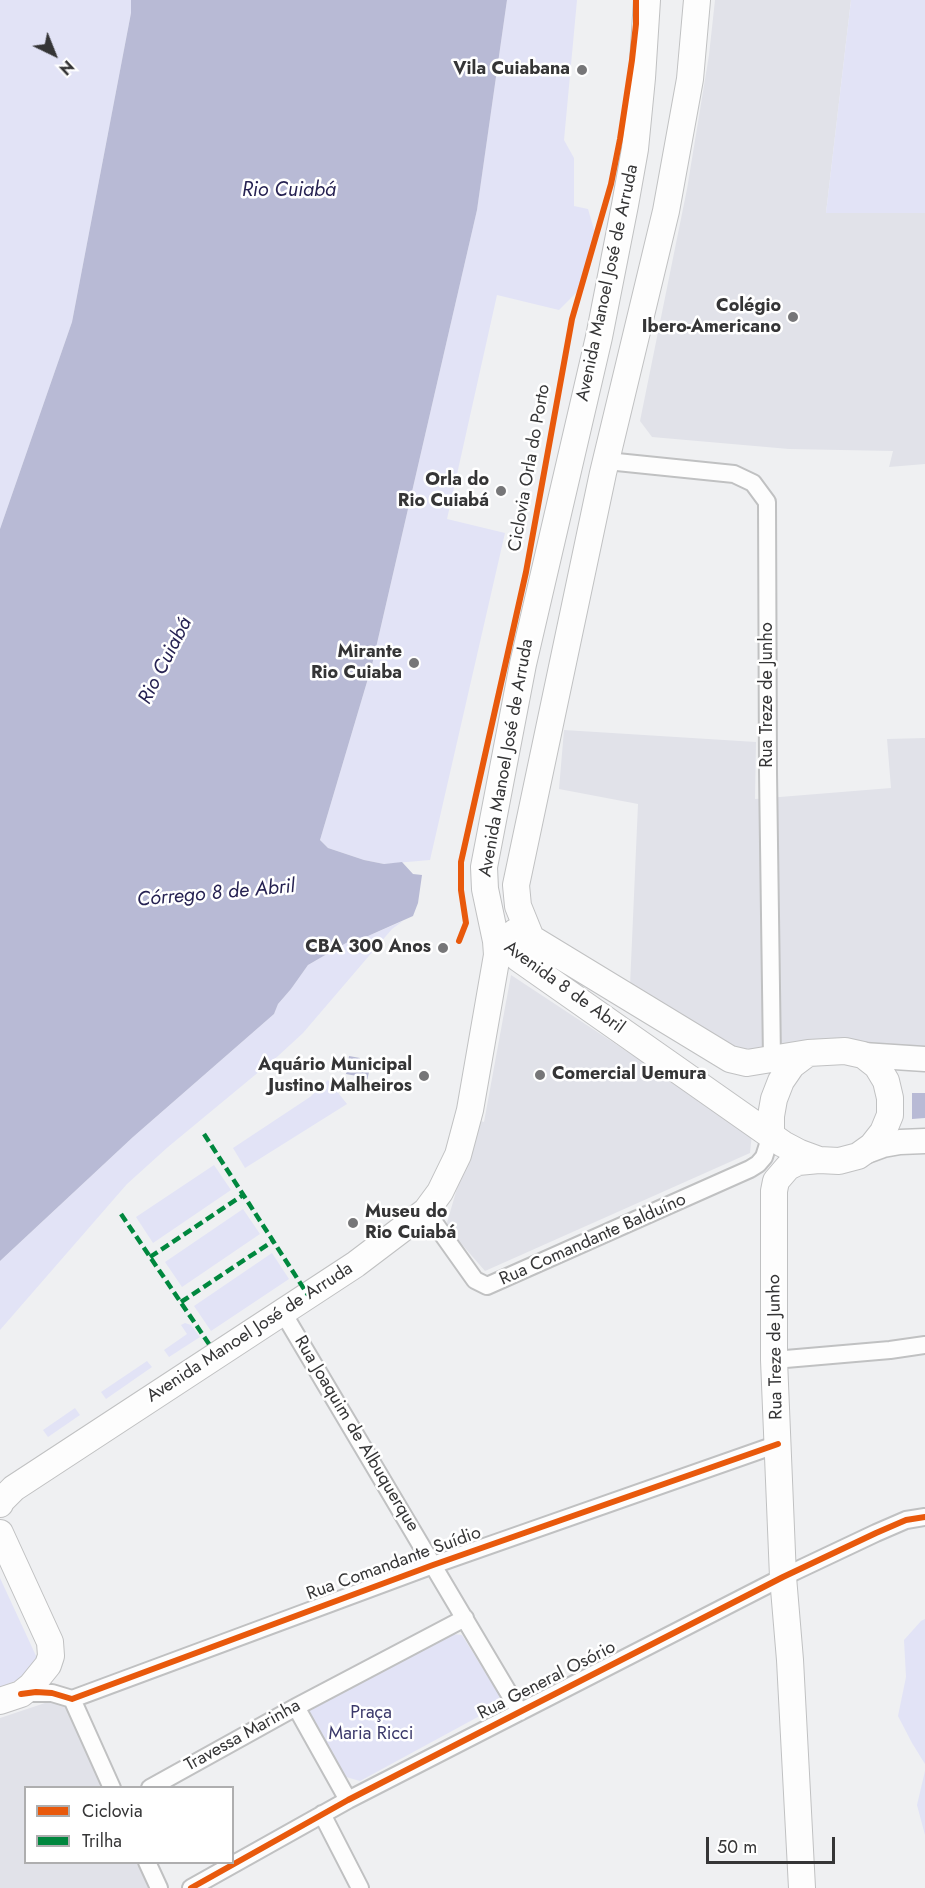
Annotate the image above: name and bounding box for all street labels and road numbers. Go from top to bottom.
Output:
street label: Avenida Manoel José de Arruda [572,163,644,403]
street label: Ciclovia Orla do Porto [505,383,555,553]
street label: Rua Treze de Junho [757,622,779,768]
street label: Avenida Manoel José de Arruda [475,637,539,879]
street label: Avenida 8 de Abril [500,937,628,1039]
street label: Rua Comandante Balduíno [496,1189,690,1291]
street label: Avenida Manoel José de Arruda [143,1258,357,1408]
street label: Rua Treze de Junho [764,1274,788,1420]
street label: Rua Joaquim de Albuquerque [289,1332,423,1536]
street label: Rua Comandante Suídio [304,1522,484,1606]
street label: Rua General Osório [474,1637,620,1725]
street label: Travessa Marinha [181,1695,305,1777]

